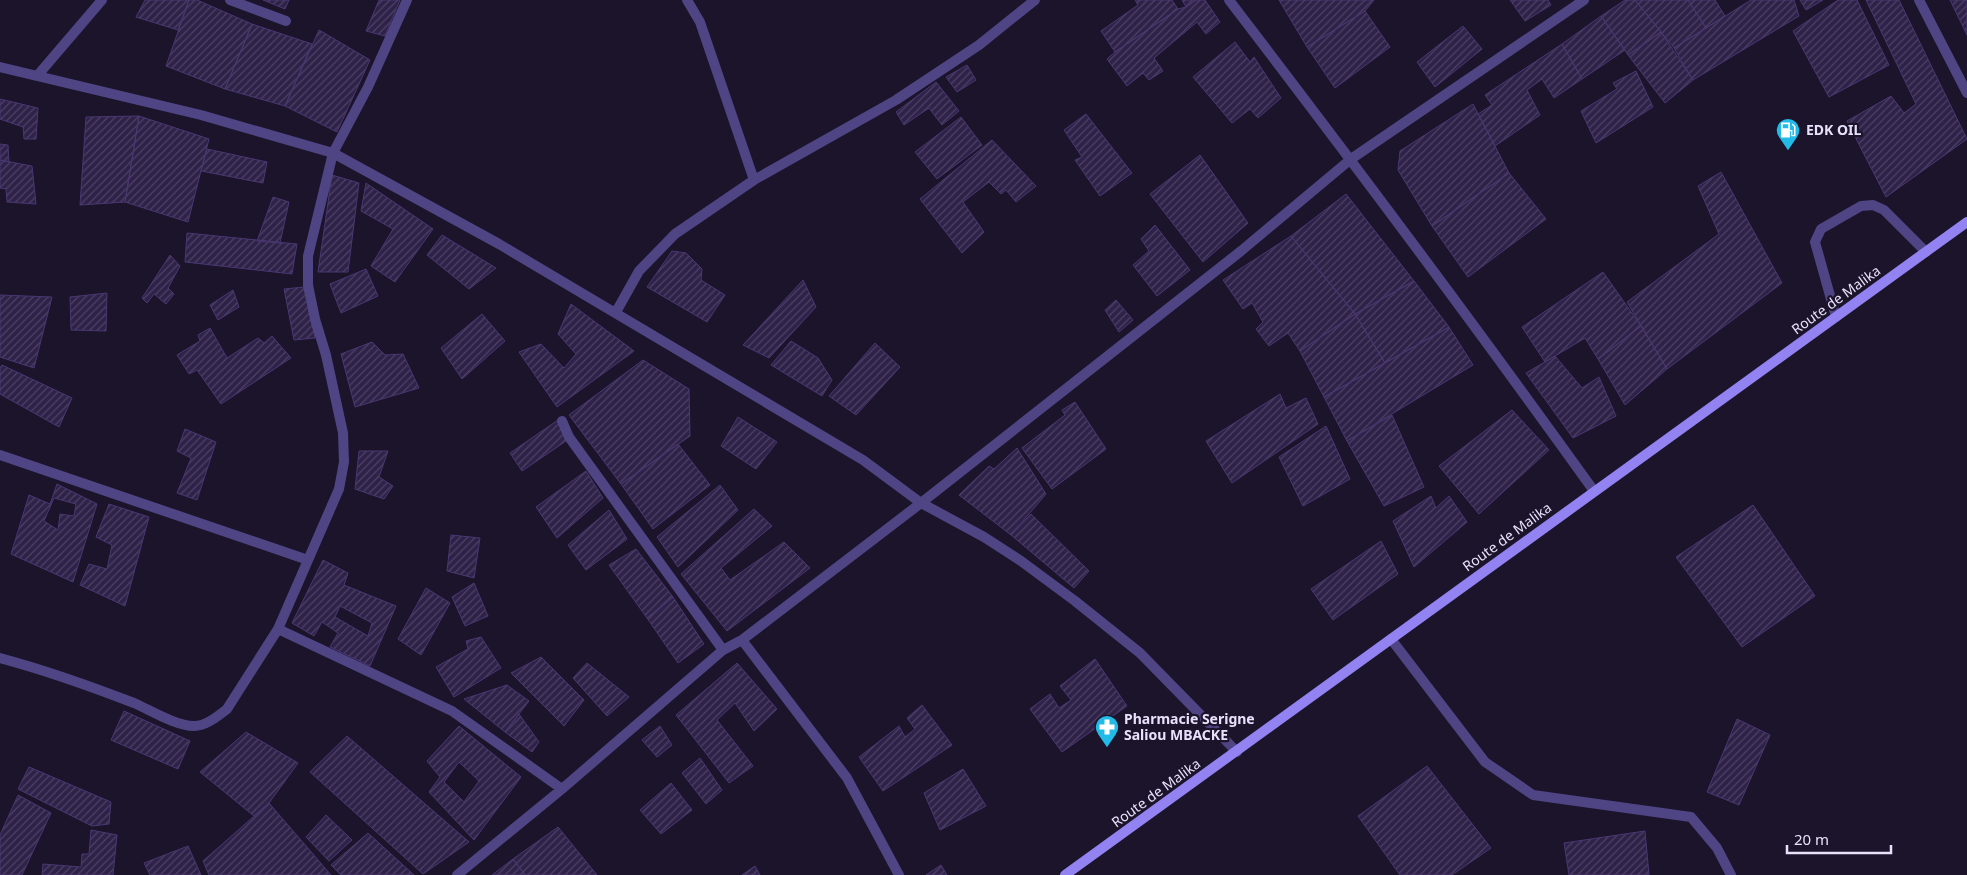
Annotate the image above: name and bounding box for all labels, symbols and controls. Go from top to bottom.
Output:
fuel station icon: EDK OIL [1775,117,1801,151]
place label: EDK OIL [1806,120,1862,139]
street label: Route de Malika [1787,261,1884,338]
street label: Route de Malika [1458,498,1555,575]
place label: Pharmacie Serigne Saliou MBACKE [1124,709,1255,744]
pharmacy icon: Pharmacie Serigne Saliou MBACKE [1094,714,1120,748]
street label: Route de Malika [1107,754,1204,831]
scale bar [1787,822,1891,854]
text: 20 m [1794,829,1829,849]

